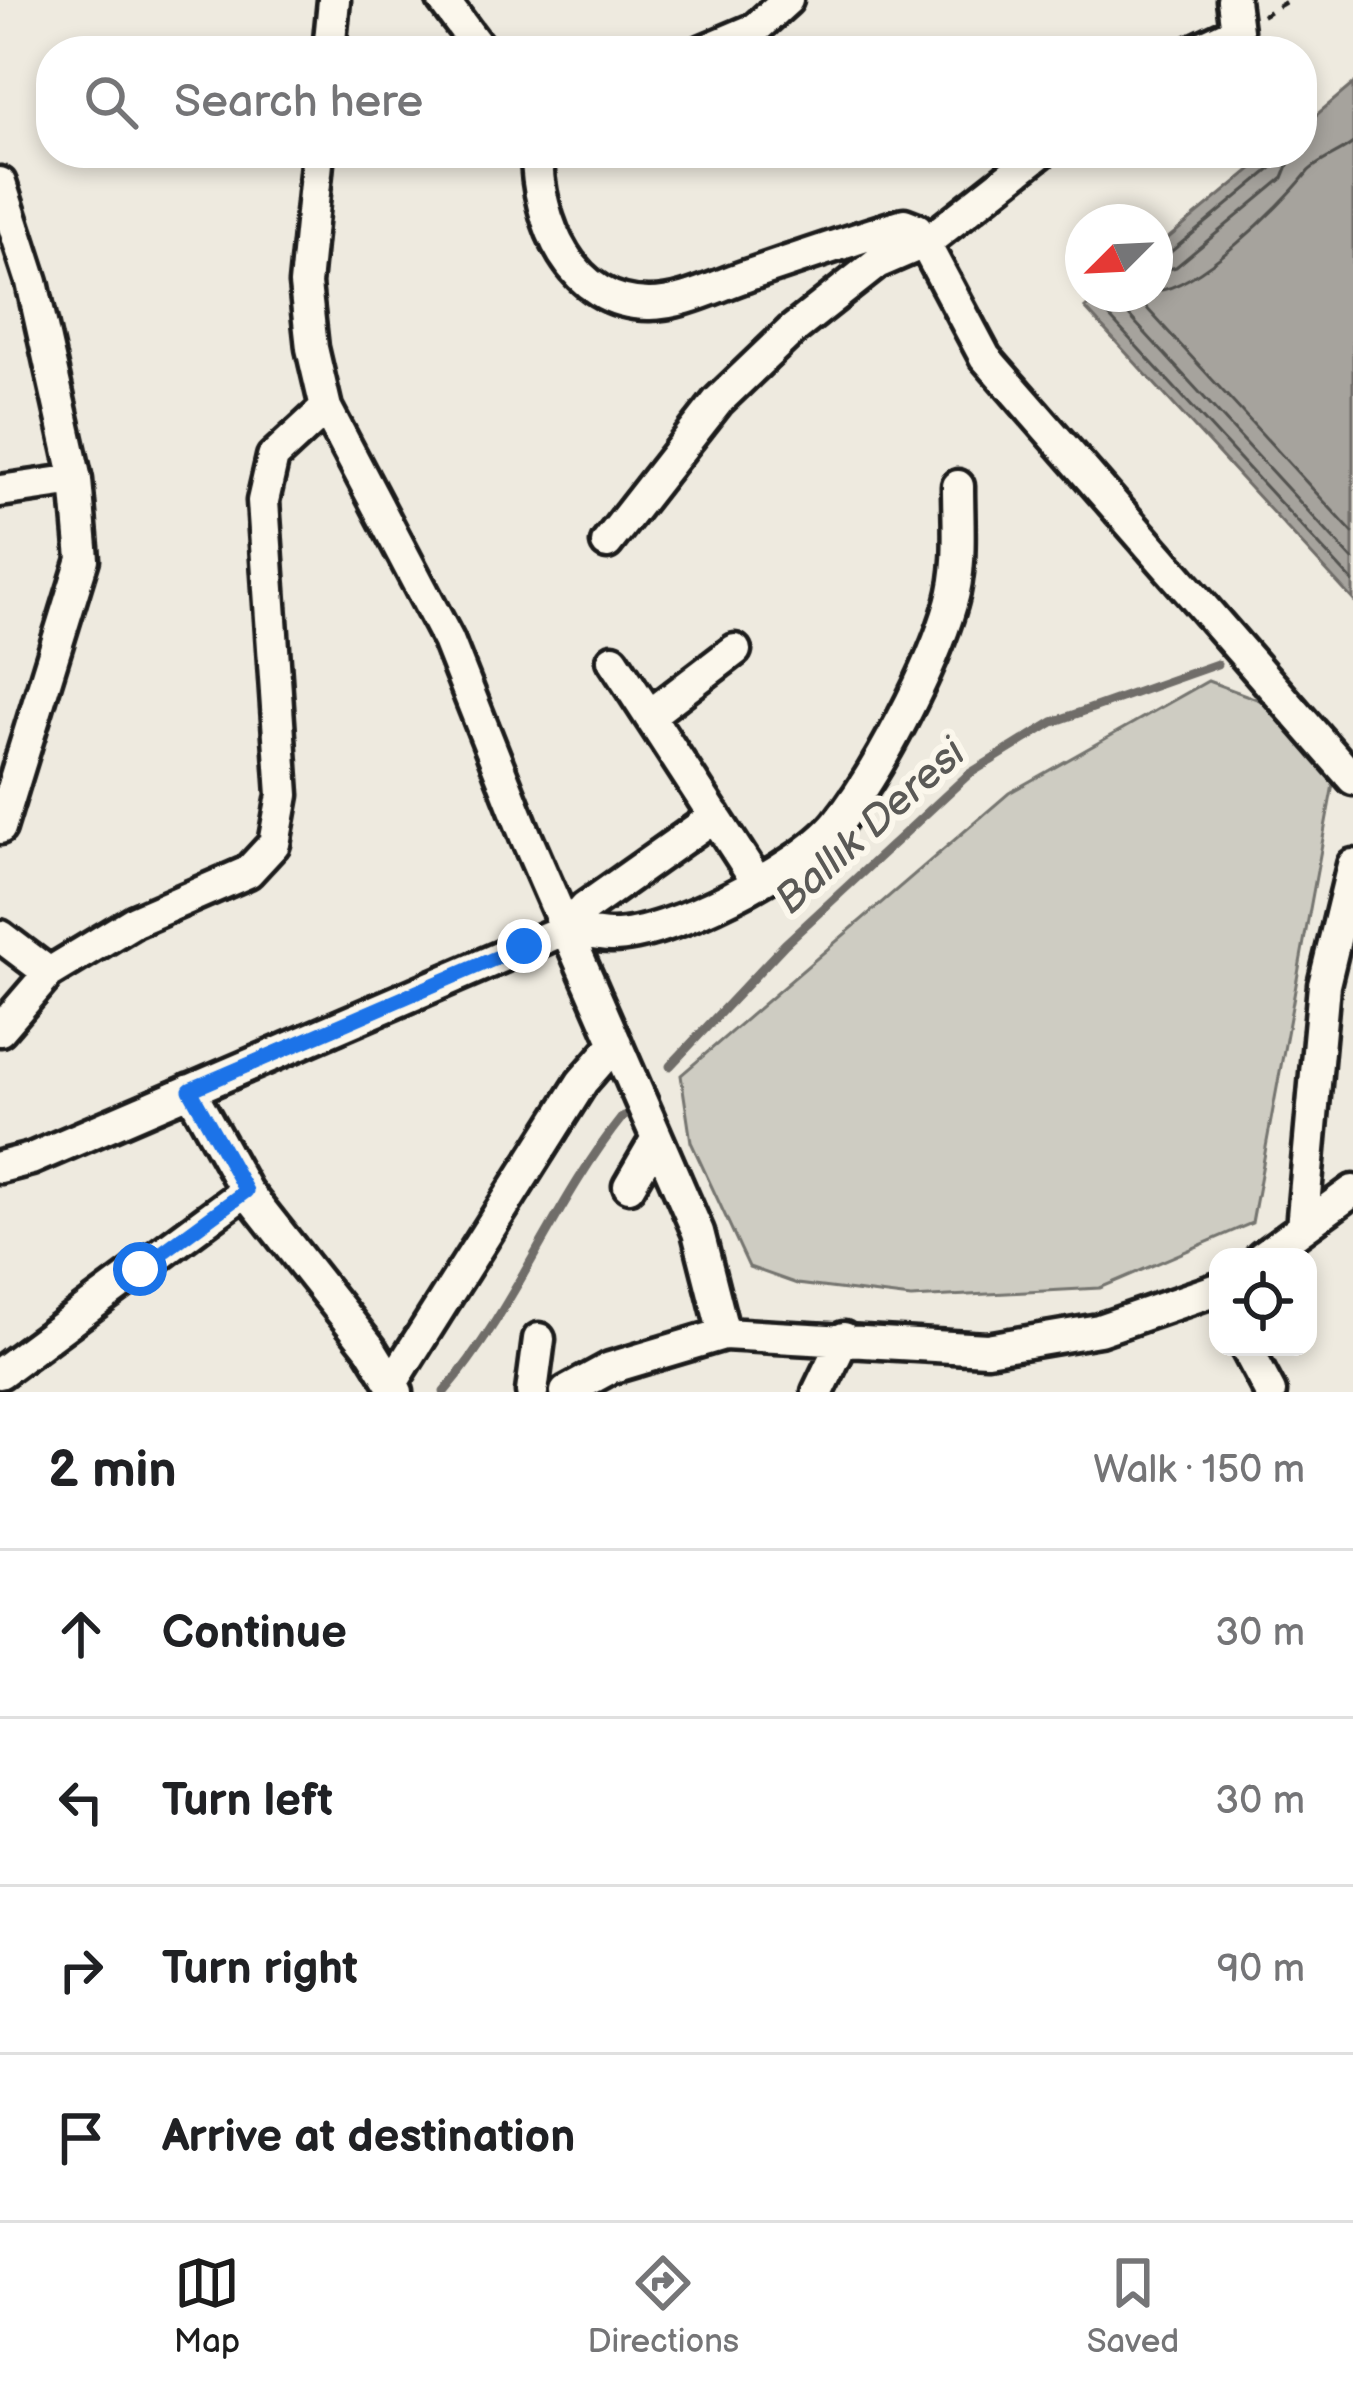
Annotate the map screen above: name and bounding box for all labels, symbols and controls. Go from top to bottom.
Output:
search box [36,36,1317,168]
icon: search [78,69,144,135]
text: Search here [174,75,423,130]
north arrow [1065,204,1173,312]
water label: Ballık Deresi [765,727,977,925]
route end [497,919,551,973]
route start [113,1242,167,1296]
map controls [1209,1248,1317,1356]
button: locate [1209,1248,1317,1356]
text: 2 min [48,1440,177,1501]
text: Walk · 150 m [1093,1447,1305,1494]
icon: ahead [48,1601,114,1667]
text: Continue [162,1606,347,1661]
text: 30 m [1215,1610,1305,1657]
icon: left [48,1769,114,1835]
text: Turn left [162,1774,333,1829]
text: 30 m [1215,1778,1305,1825]
icon: right [48,1937,114,2003]
text: Turn right [162,1942,358,1997]
text: 90 m [1217,1946,1305,1993]
icon: arrive [48,2105,114,2171]
text: Arrive at destination [162,2110,575,2165]
tab: Map [174,2250,240,2362]
tab: Directions [587,2250,739,2362]
tab: Saved [1087,2250,1179,2362]

